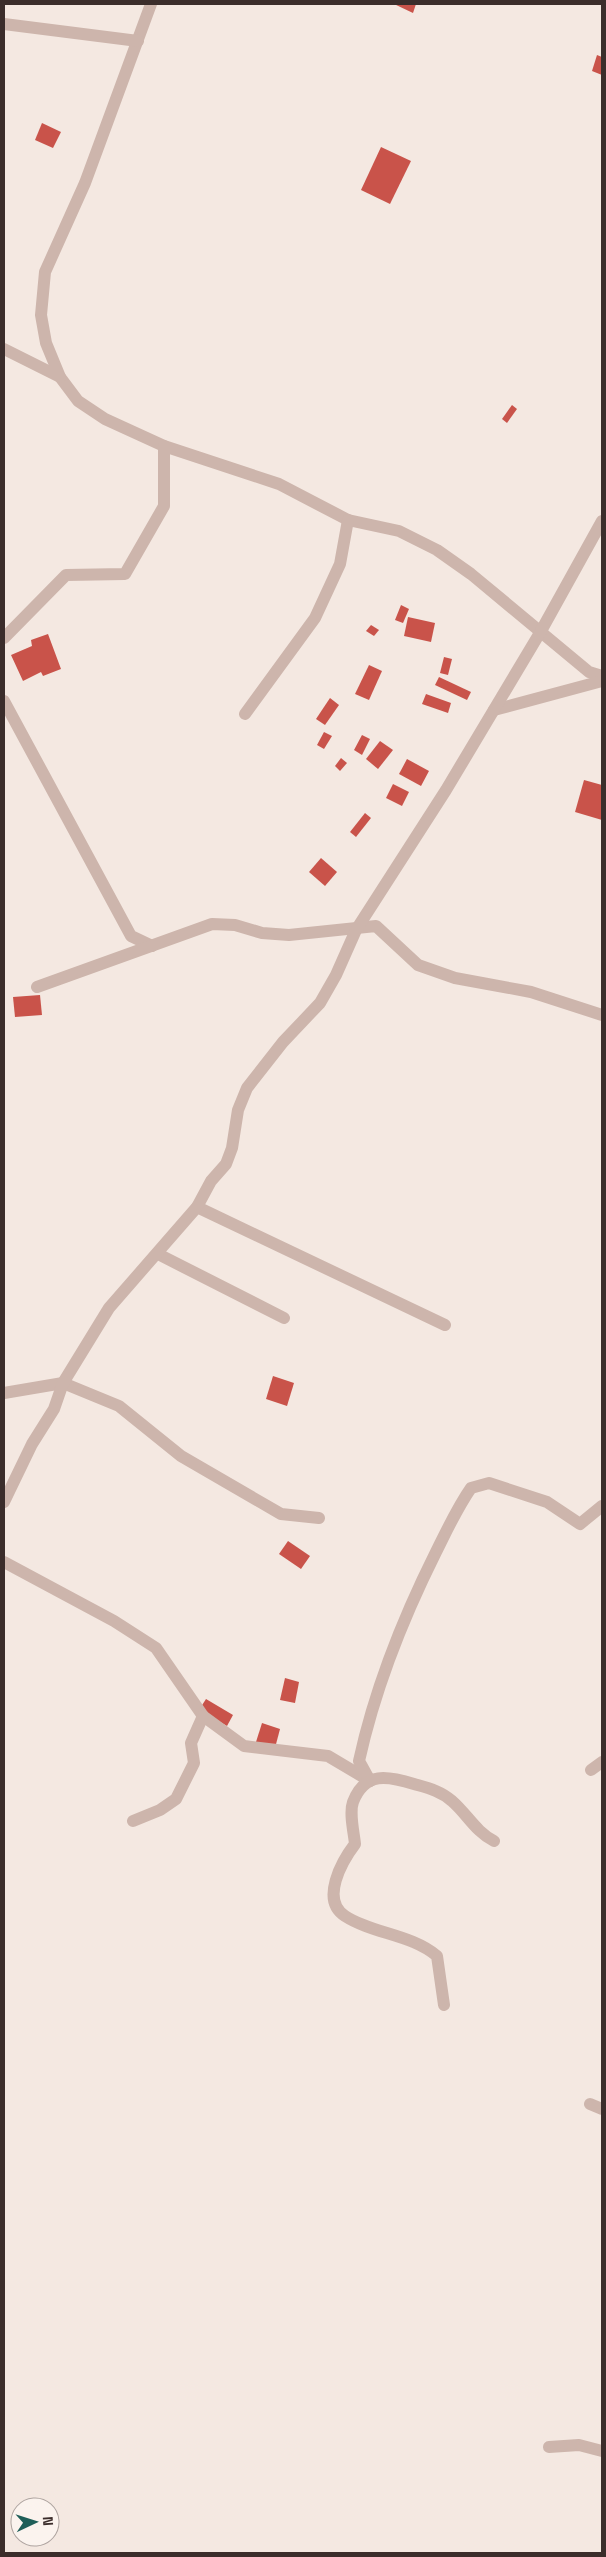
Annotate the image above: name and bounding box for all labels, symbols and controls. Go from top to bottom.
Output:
north arrow [10,2497,60,2547]
text: N [39,2516,57,2526]

